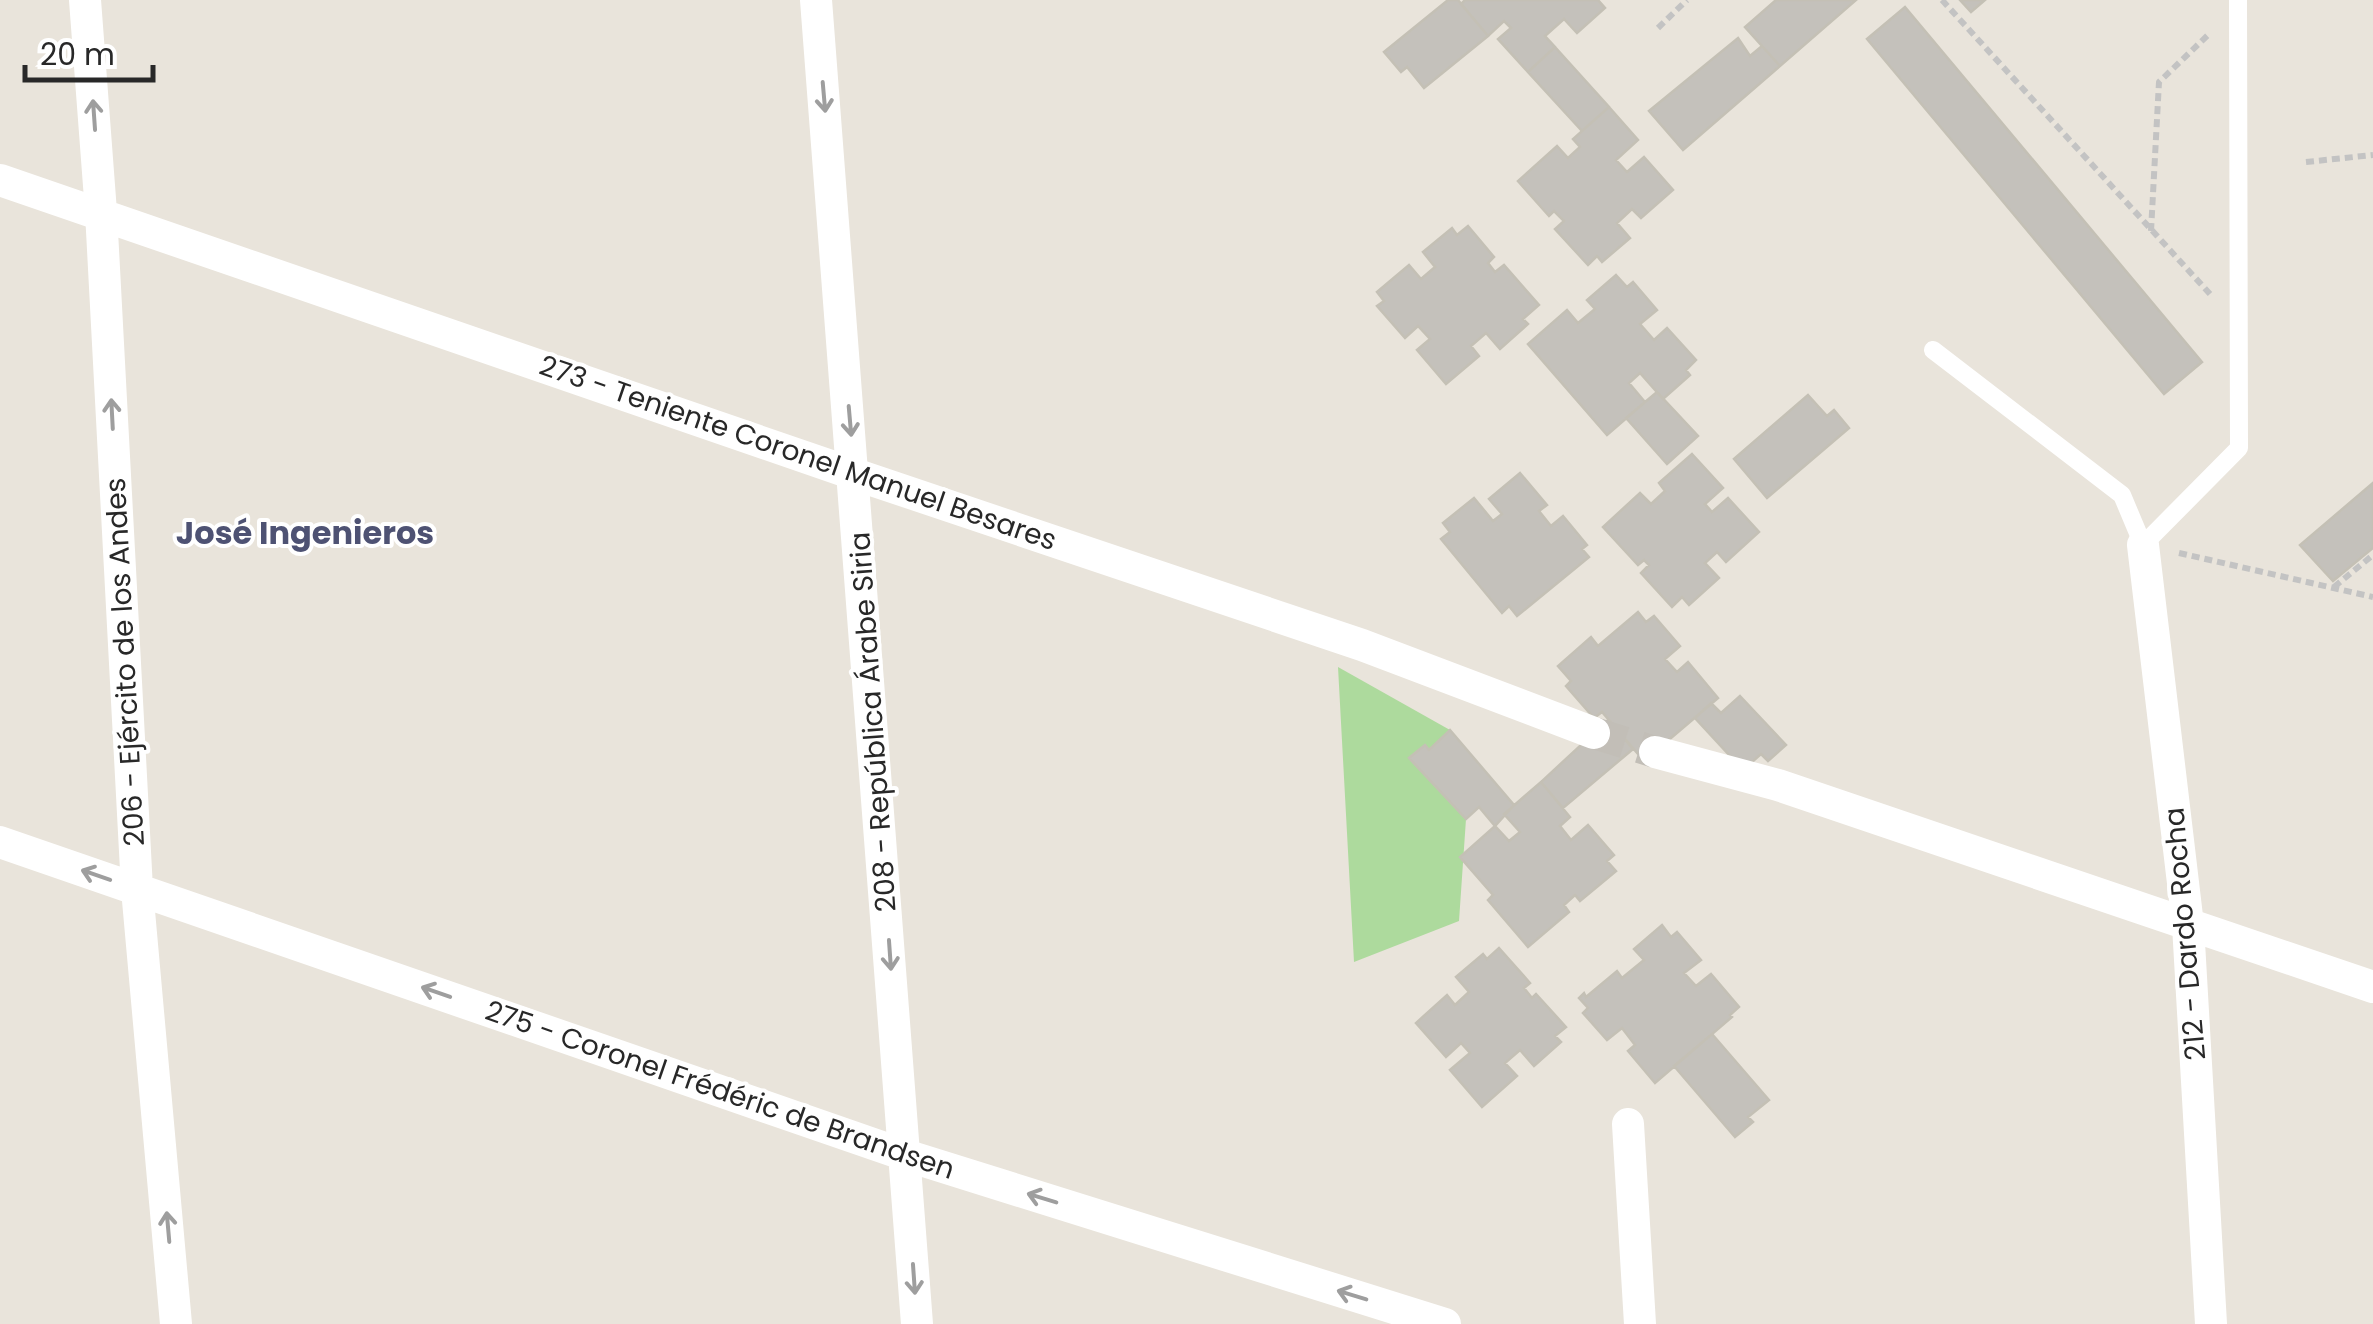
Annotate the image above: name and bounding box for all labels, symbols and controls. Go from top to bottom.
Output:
scale bar [25,20,152,82]
text: 20 m [40,33,115,76]
one-way arrow [814,81,833,113]
one-way arrow [84,99,103,131]
street label: 273 - Teniente Coronel Manuel Besares [534,346,1062,560]
one-way arrow [102,398,121,430]
one-way arrow [841,405,860,437]
street label: 206 - Ejército de los Andes [96,477,154,847]
district label: José Ingenieros [176,510,434,555]
street label: 208 - República Árabe Siria [840,531,906,913]
street label: 212 - Dardo Rocha [2155,806,2215,1062]
one-way arrow [80,864,112,882]
one-way arrow [881,938,900,970]
one-way arrow [420,982,452,1000]
street label: 275 - Coronel Frédéric de Brandsen [480,991,960,1189]
one-way arrow [1027,1187,1058,1205]
one-way arrow [158,1211,177,1243]
one-way arrow [905,1262,924,1294]
one-way arrow [1337,1285,1368,1303]

